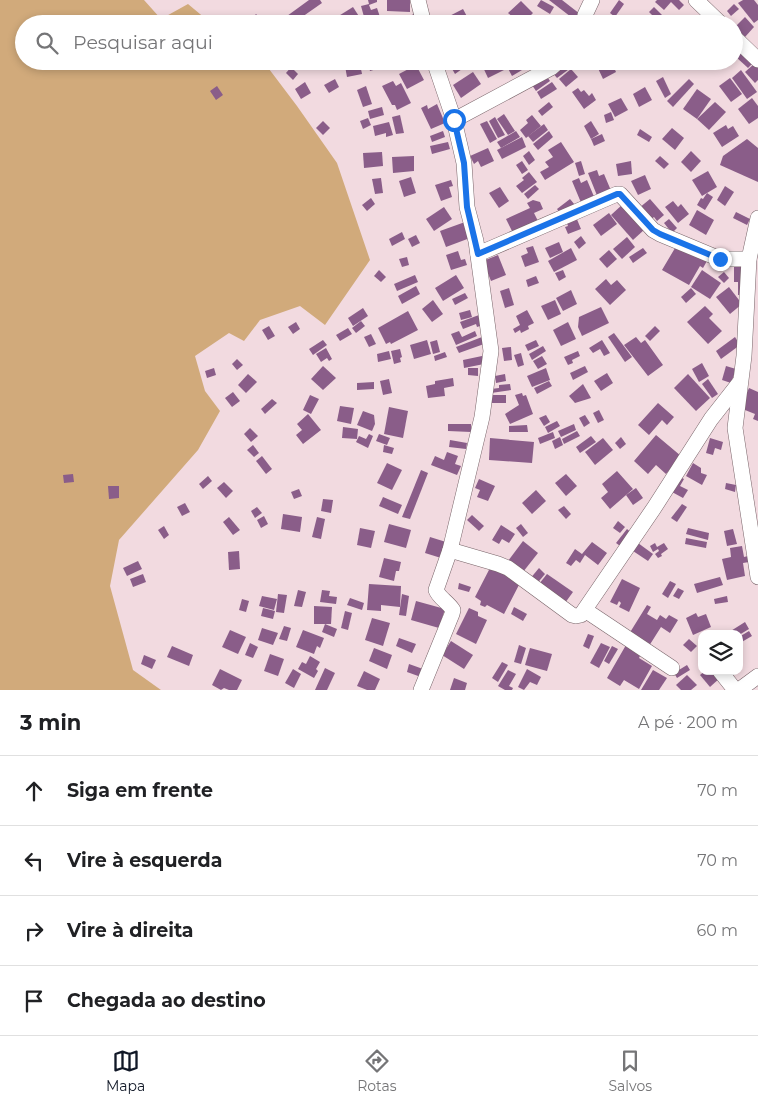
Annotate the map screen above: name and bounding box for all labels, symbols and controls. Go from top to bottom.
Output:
search box [15,15,743,70]
icon: search [33,29,61,57]
text: Pesquisar aqui [73,31,213,54]
route start [443,109,466,132]
route end [709,248,732,271]
map controls [698,630,743,675]
button: layers [698,630,743,675]
text: 3 min [20,710,81,735]
text: A pé · 200 m [638,713,738,732]
icon: ahead [20,777,48,805]
text: Siga em frente [67,779,213,802]
text: 70 m [697,781,738,800]
icon: left [20,847,48,875]
text: Vire à esquerda [67,849,222,872]
text: 70 m [697,851,738,870]
icon: right [20,917,48,945]
text: Vire à direita [67,919,194,942]
text: 60 m [696,921,738,940]
icon: arrive [20,987,48,1015]
text: Chegada ao destino [67,989,266,1012]
tab: Mapa [106,1047,145,1095]
tab: Rotas [357,1047,397,1095]
tab: Salvos [608,1047,652,1095]

